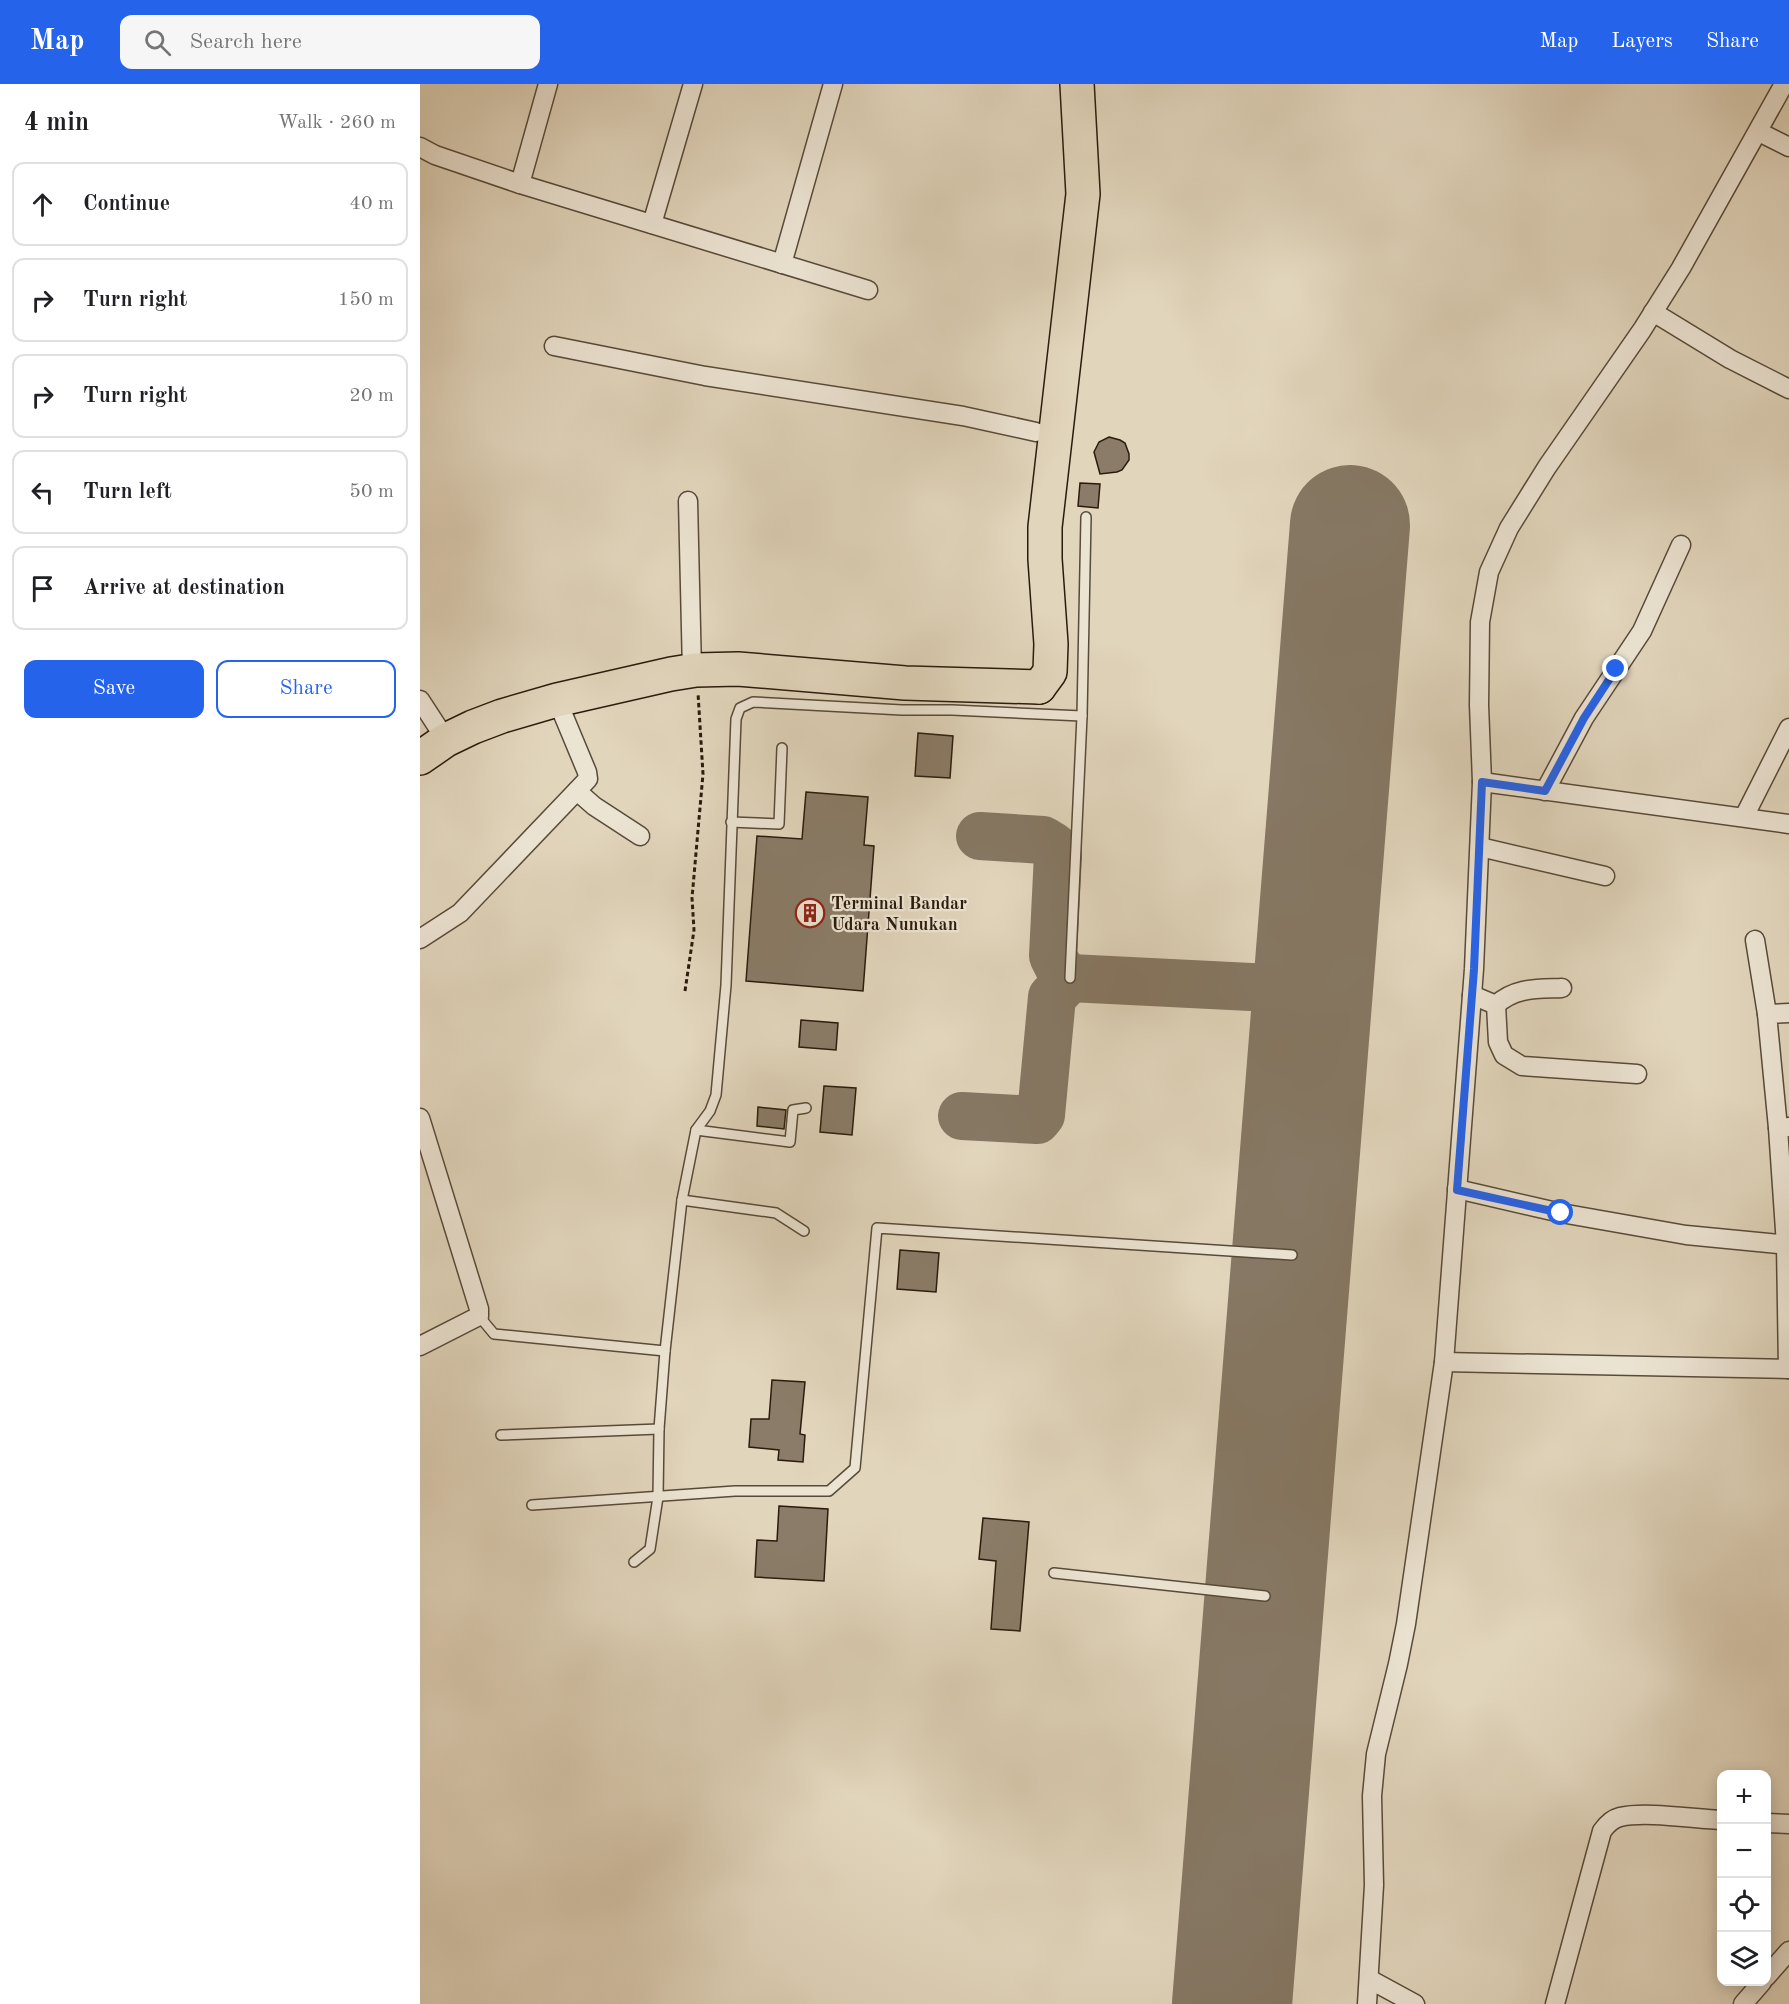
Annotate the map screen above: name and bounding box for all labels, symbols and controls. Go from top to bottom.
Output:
search box [120,15,540,69]
icon: search [141,26,174,59]
text: Map [30,28,84,56]
text: Search here [189,31,302,53]
text: Map [1539,31,1578,52]
text: Layers [1611,31,1673,52]
text: Share [1706,31,1759,52]
text: 4 min [24,110,89,136]
text: Walk · 260 m [277,113,396,133]
icon: ahead [26,188,59,221]
text: Continue [83,193,170,215]
text: 40 m [349,194,394,214]
icon: right [26,284,59,317]
text: Turn right [83,289,187,311]
text: 150 m [338,290,394,310]
icon: right [26,380,59,413]
text: Turn right [83,385,187,407]
text: 20 m [349,386,394,406]
icon: left [26,476,59,509]
text: Turn left [83,481,172,503]
text: 50 m [349,482,394,502]
icon: arrive [26,572,59,605]
text: Arrive at destination [83,577,285,599]
route end [1602,655,1628,681]
button: Save [24,660,204,718]
button: Share [216,660,396,718]
place label: Terminal Bandar Udara Nunukan [831,895,967,934]
building icon: Terminal Bandar Udara Nunukan [794,897,826,929]
route start [1547,1199,1573,1225]
map controls [1717,1770,1771,1986]
button: + [1717,1770,1771,1824]
button: − [1717,1824,1771,1878]
button: locate [1717,1878,1771,1932]
button: layers [1717,1932,1771,1986]

